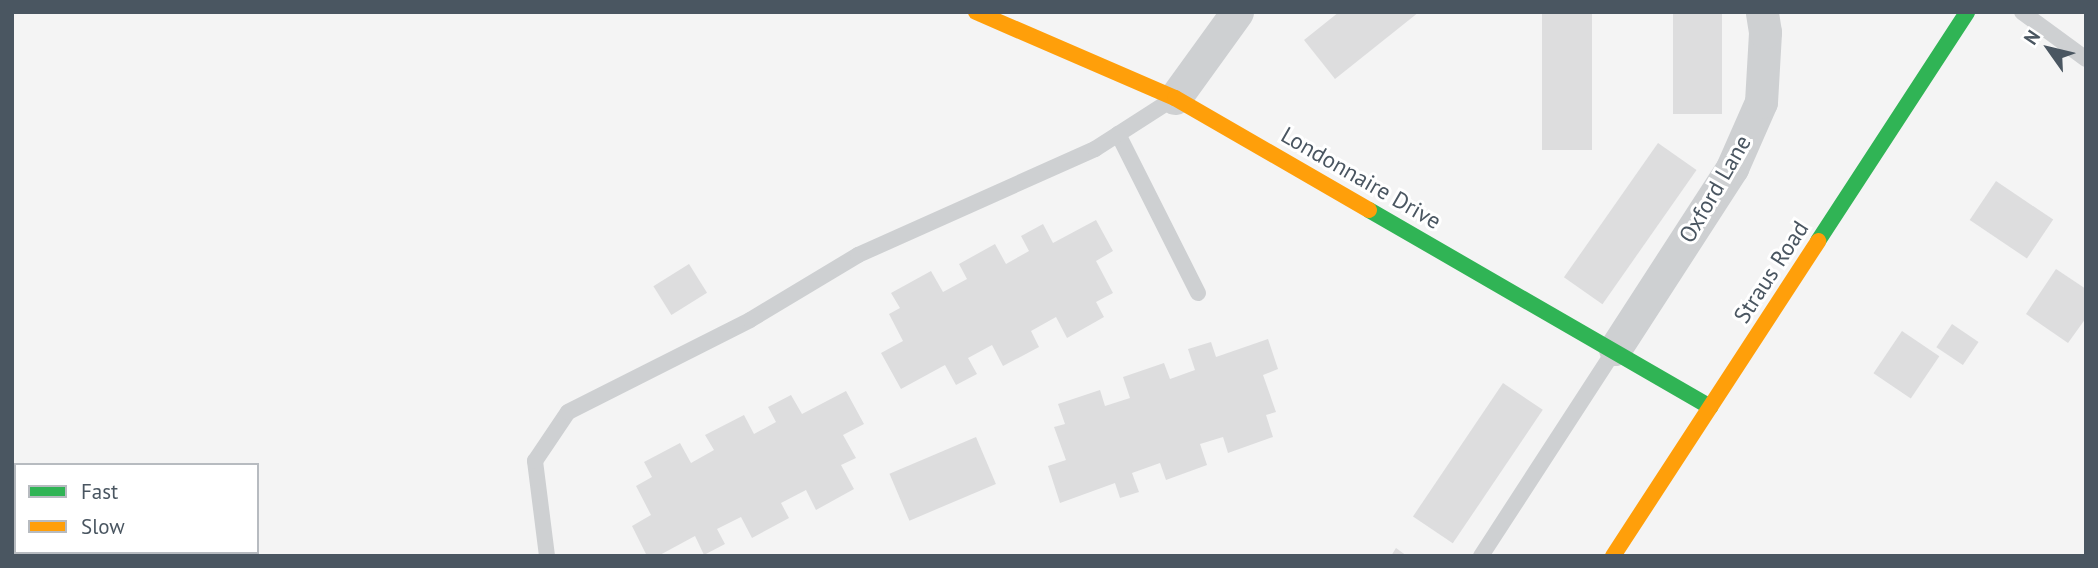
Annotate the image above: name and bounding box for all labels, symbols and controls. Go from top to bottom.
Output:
north arrow [2014,14,2084,84]
text: N [2018,25,2045,49]
street label: Londonnaire Drive [1276,121,1446,235]
street label: Oxford Lane [1673,130,1757,248]
street label: Straus Road [1728,216,1814,328]
legend [14,463,259,554]
text: Fast [81,478,118,505]
text: Slow [81,513,125,540]

